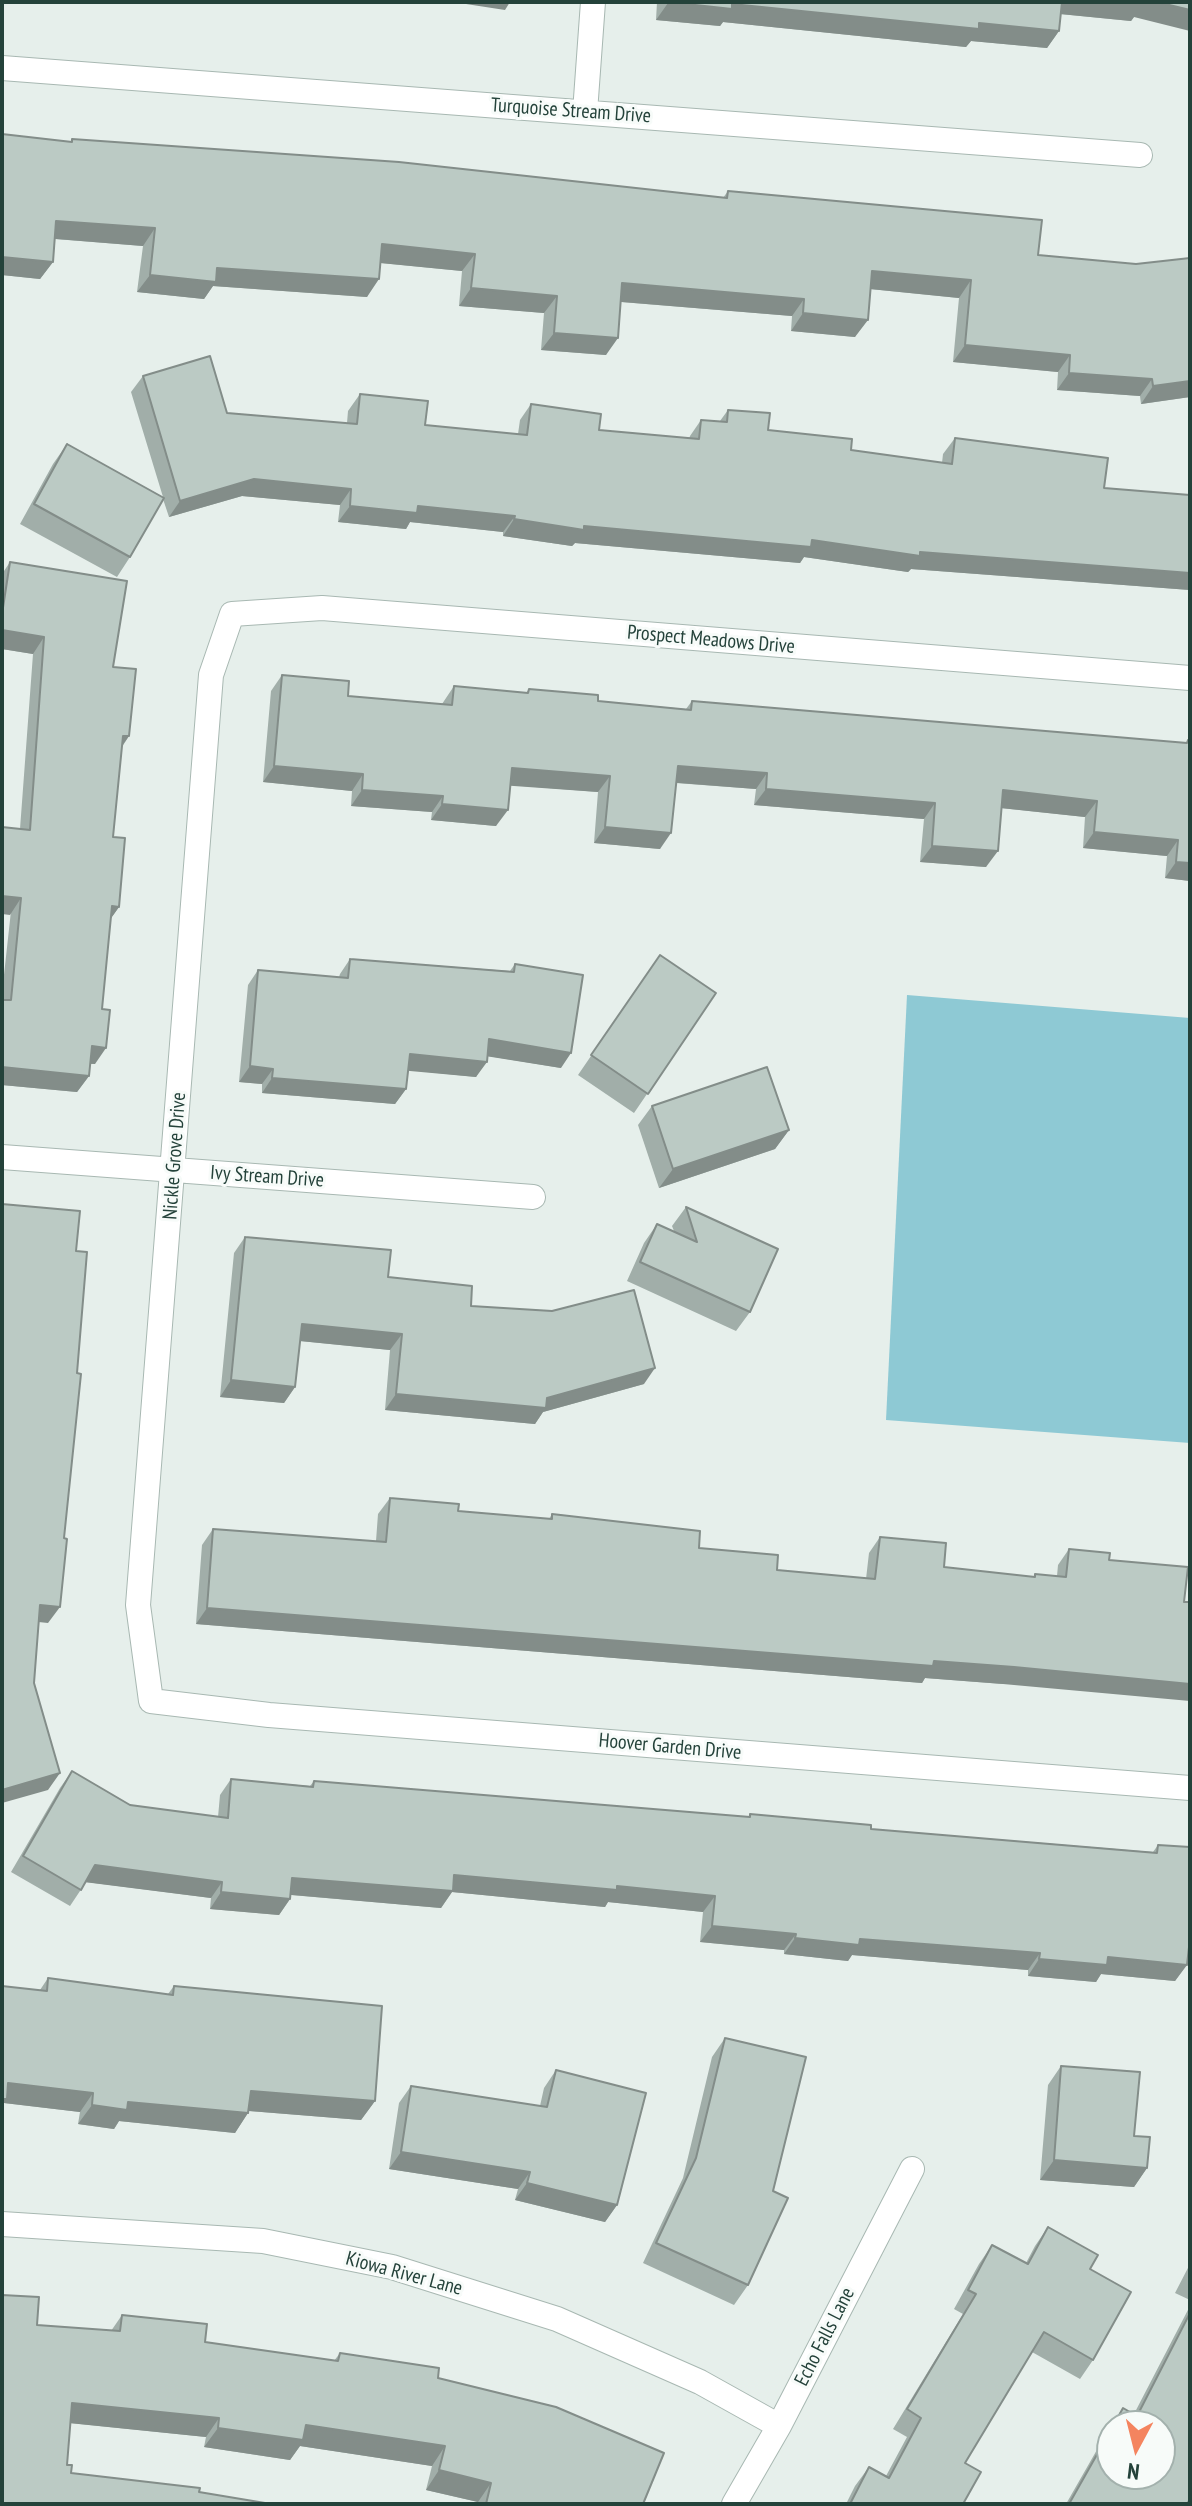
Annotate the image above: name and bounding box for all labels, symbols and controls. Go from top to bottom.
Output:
street label: Turquoise Stream Drive [490,93,652,129]
street label: Prospect Meadows Drive [626,621,796,659]
street label: Nickle Grove Drive [159,1092,191,1220]
street label: Ivy Stream Drive [209,1161,325,1193]
street label: Hoover Garden Drive [598,1729,742,1765]
street label: Kiowa River Lane [343,2247,465,2301]
street label: Echo Falls Lane [790,2284,860,2390]
north arrow [1096,2410,1176,2490]
text: N [1126,2457,1141,2486]

